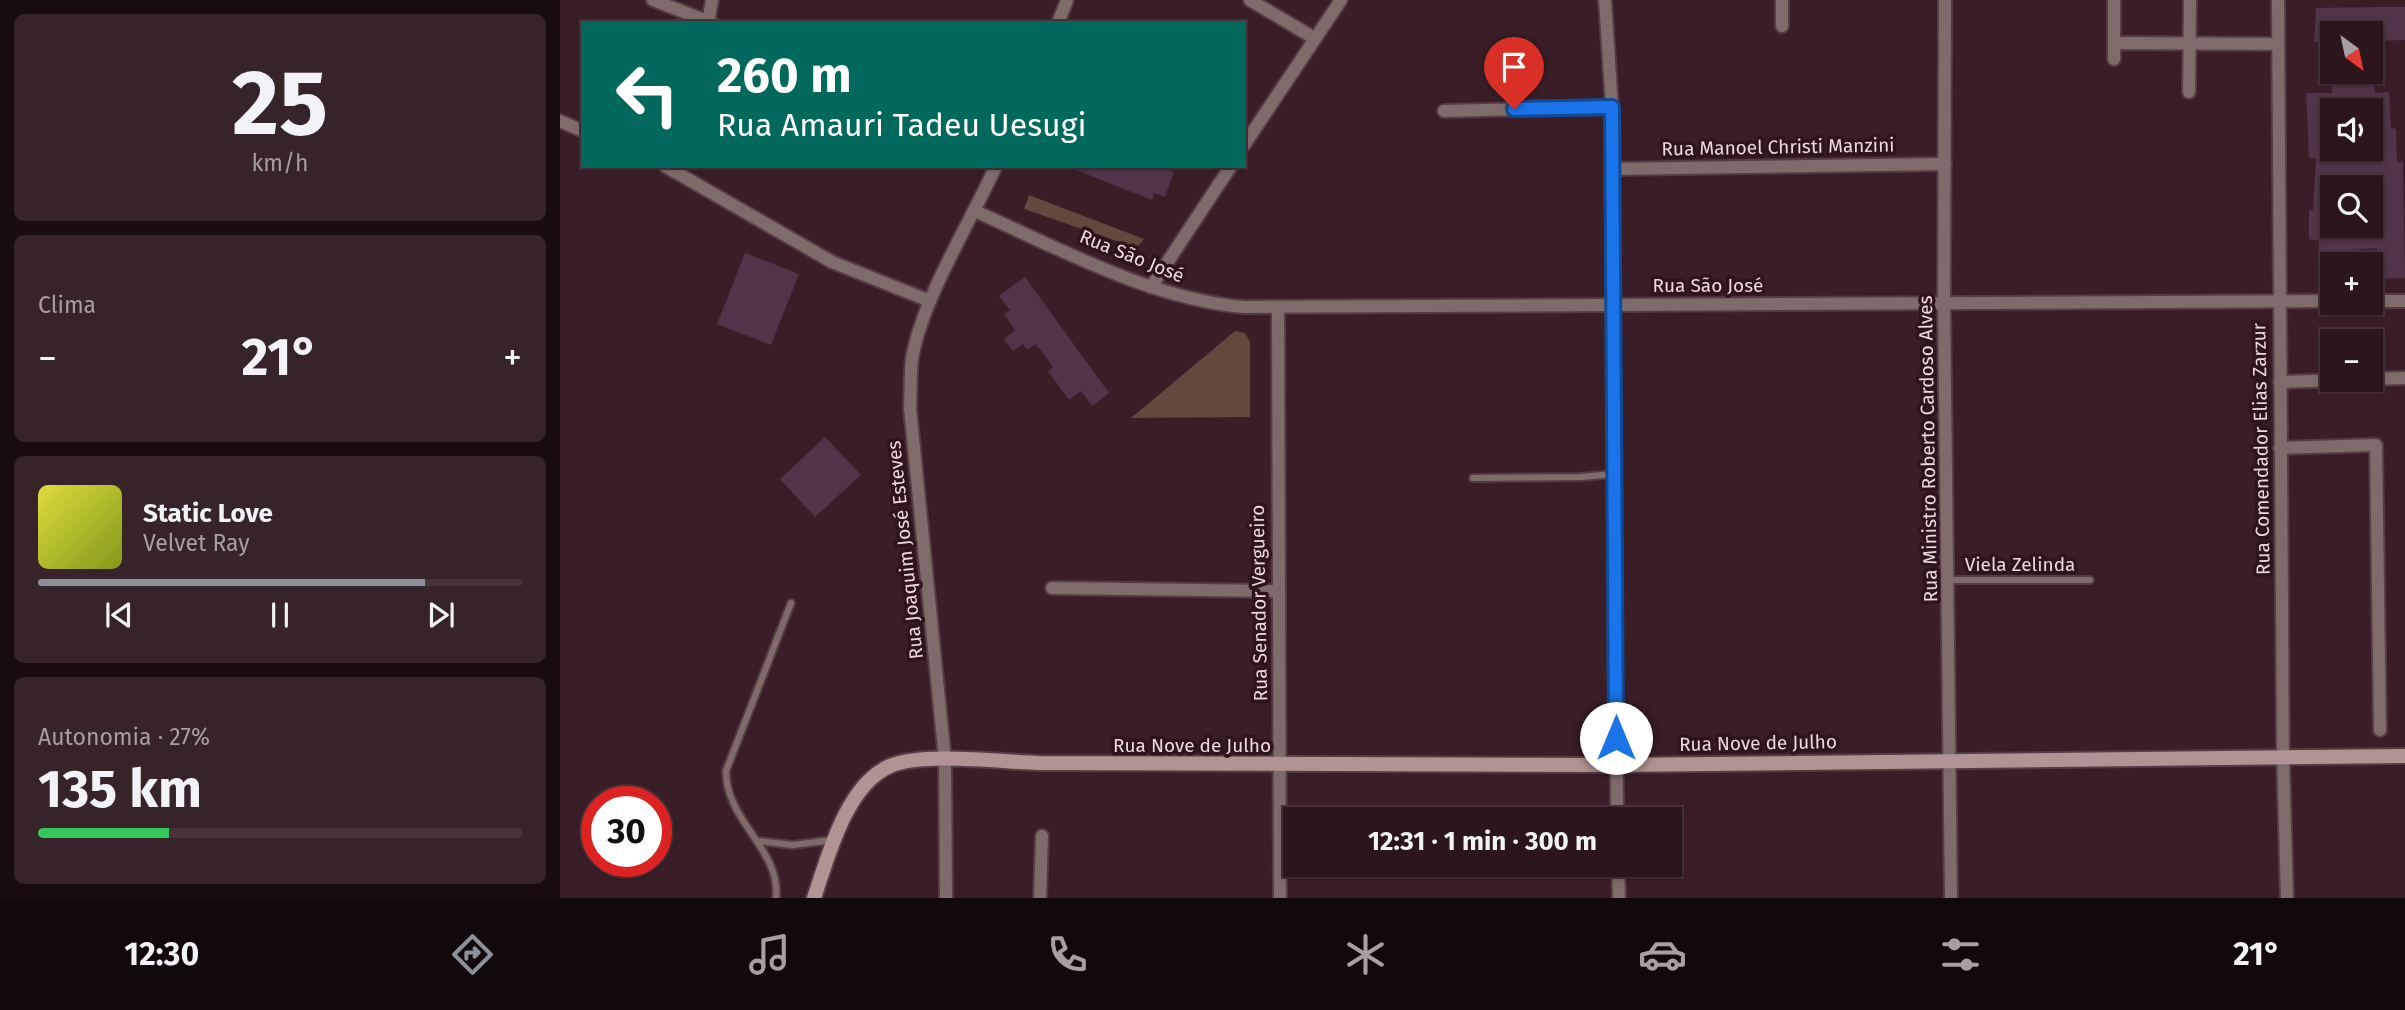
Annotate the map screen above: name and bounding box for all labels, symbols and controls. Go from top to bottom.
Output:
north arrow [2320,21,2384,84]
map controls [2320,21,2383,392]
pin [1484,37,1544,109]
text: 260 m [717,46,852,105]
icon: arrive [1495,48,1533,86]
text: 25 [232,49,328,158]
icon: left [602,49,693,140]
button: sound [2320,98,2383,161]
text: Rua Amauri Tadeu Uesugi [717,106,1086,144]
street label: Rua Manoel Christi Manzini [1661,133,1895,161]
text: km/h [252,149,308,177]
button: search [2320,175,2383,238]
street label: Rua São José [1076,225,1188,287]
button: + [2320,252,2383,315]
street label: Rua São José [1653,274,1763,297]
text: Clima [38,291,96,319]
street label: Rua Ministro Roberto Cardoso Alves [1914,295,1942,603]
street label: Rua Comendador Elias Zarzur [2247,322,2275,575]
text: 21° [242,326,319,389]
button: − [2320,329,2383,392]
text: − [38,335,57,381]
text: + [503,335,522,381]
street label: Rua Joaquim José Esteves [882,440,928,660]
text: Static Love [143,498,273,529]
street label: Rua Senador Vergueiro [1246,504,1272,702]
text: Velvet Ray [143,529,250,557]
street label: Viela Zelinda [1965,553,2075,576]
icon: previous [100,596,138,634]
icon: pause [261,596,299,634]
icon: next [422,596,460,634]
position arrow [1579,701,1653,775]
text: Autonomia · 27% [38,723,210,751]
street label: Rua Nove de Julho [1679,730,1837,756]
street label: Rua Nove de Julho [1113,734,1271,757]
text: 135 km [38,758,202,821]
speed limit sign: 30 [581,786,672,877]
text: 12:31 · 1 min · 300 m [1368,826,1597,857]
icon: directions [448,930,497,979]
icon: music [745,930,794,979]
icon: phone [1043,930,1092,979]
icon: climate [1341,930,1390,979]
icon: car [1638,930,1687,979]
icon: filters [1936,930,1985,979]
text: 12:30 [124,935,199,973]
text: 21° [2233,935,2281,973]

